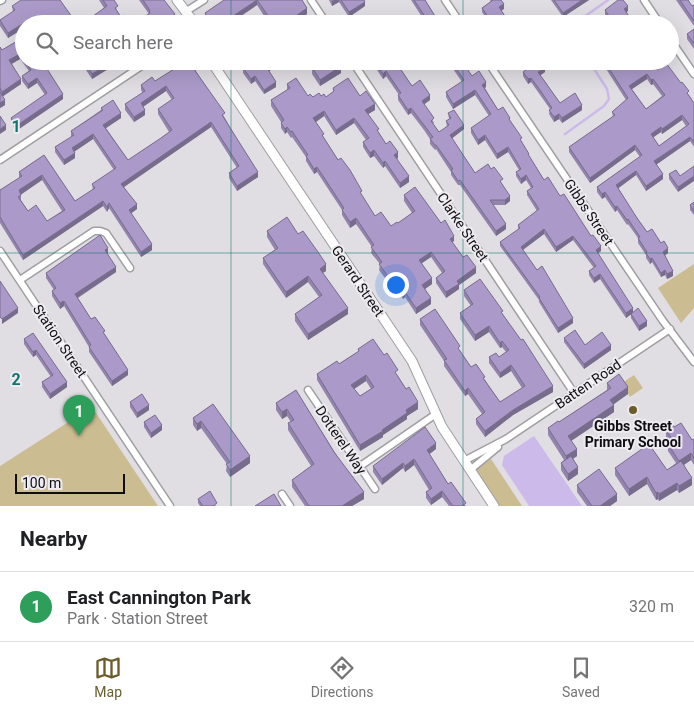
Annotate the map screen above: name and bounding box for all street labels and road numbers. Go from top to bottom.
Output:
street label: Gibbs Street [561,176,617,248]
street label: Clarke Street [434,190,492,265]
street label: Gerard Street [328,243,388,320]
street label: Station Street [30,301,91,381]
street label: Batten Road [552,356,624,412]
street label: Dotterel Way [312,403,370,478]

